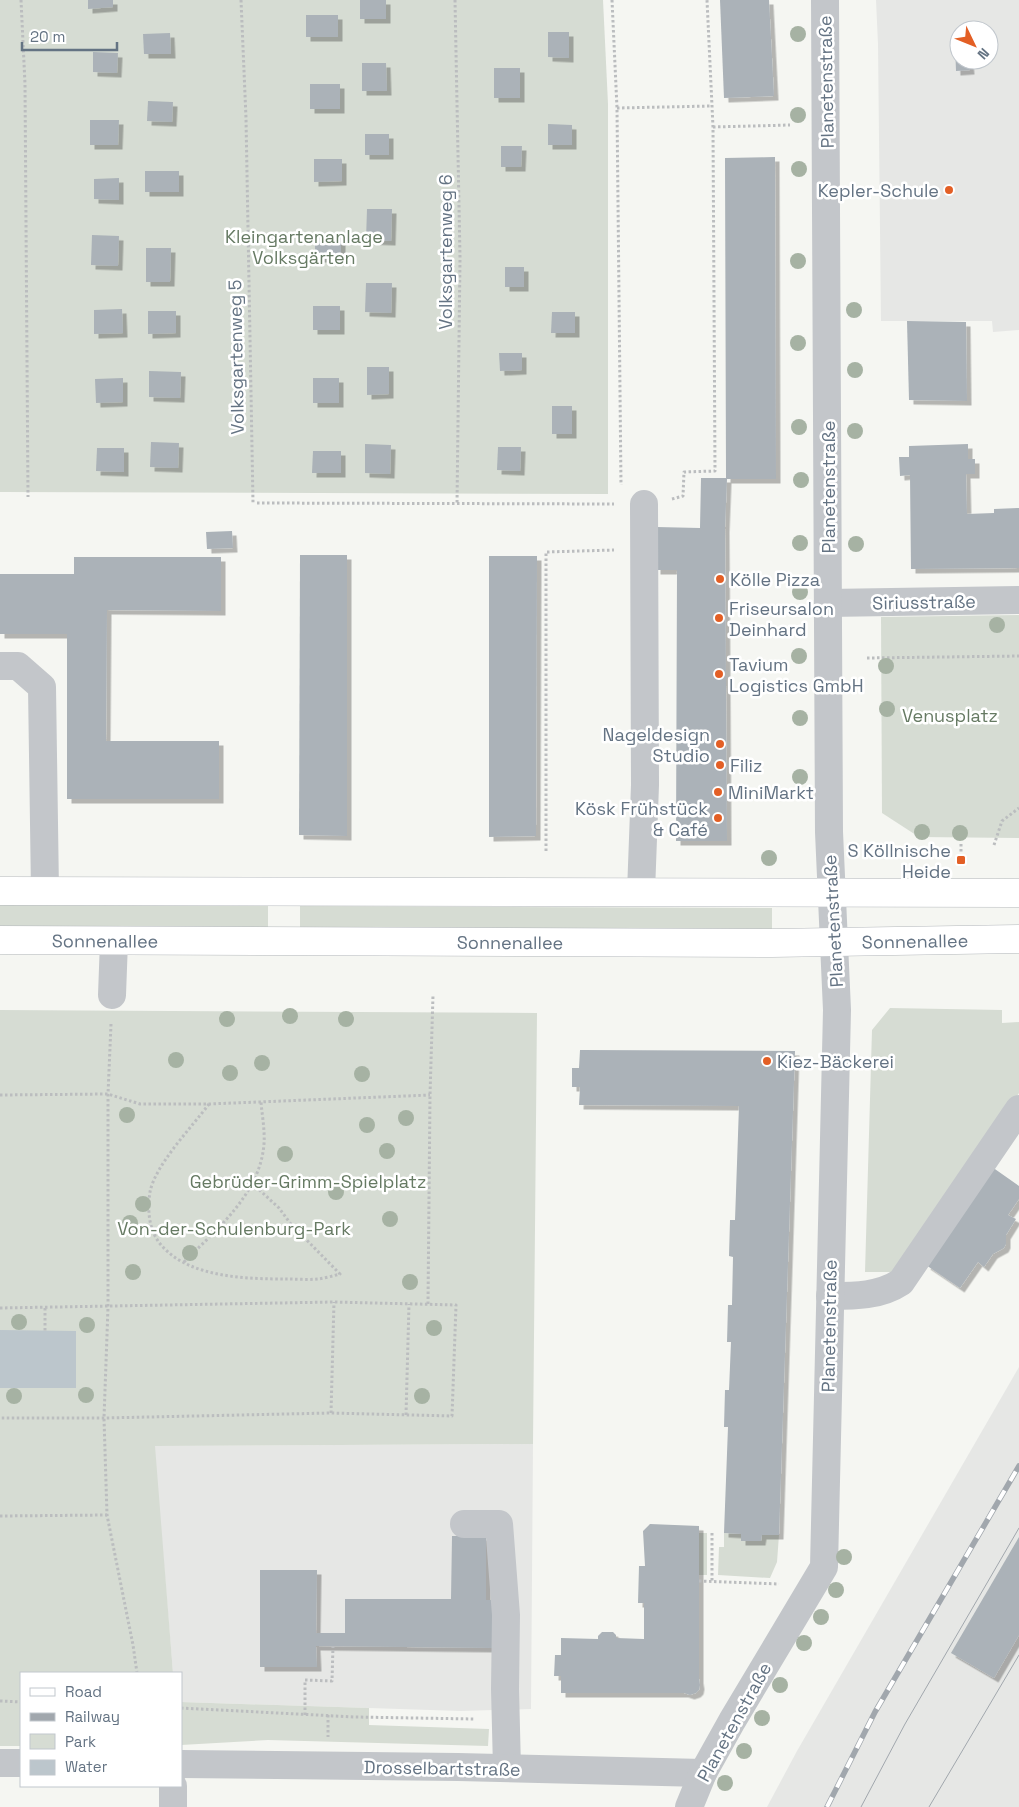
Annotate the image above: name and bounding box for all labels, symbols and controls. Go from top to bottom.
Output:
street label: Planetenstraße [813,15,839,149]
scale bar [22,20,118,52]
north arrow [949,20,999,70]
text: 20 m [30,27,65,46]
text: N [974,44,993,63]
street label: Volksgartenweg 6 [434,174,457,330]
place label: Kepler-Schule [818,179,939,202]
marker: Kepler-Schule [943,184,955,196]
park label: Kleingartenanlage Volksgärten [225,225,383,269]
street label: Volksgartenweg 5 [223,279,249,435]
street label: Planetenstraße [817,421,840,553]
place label: Kölle Pizza [730,568,820,591]
marker: Kölle Pizza [714,573,726,585]
street label: Siriusstraße [872,590,976,614]
place label: Friseursalon Deinhard [729,597,834,641]
marker: Friseursalon Deinhard [713,612,725,624]
place label: Tavium Logistics GmbH [729,653,863,697]
marker: Tavium Logistics GmbH [713,668,725,680]
park label: Venusplatz [902,704,998,727]
place label: Nageldesign Studio [603,723,710,767]
marker: Nageldesign Studio [714,738,726,750]
place label: Filiz [730,754,762,777]
marker: Filiz [714,759,726,771]
place label: MiniMarkt [728,781,814,804]
marker: MiniMarkt [712,786,724,798]
place label: Kösk Frühstück & Café [575,797,708,841]
marker: Kösk Frühstück & Café [712,812,724,824]
place label: S Köllnische Heide [847,839,951,883]
street label: Planetenstraße [818,854,848,988]
marker: S Köllnische Heide [955,854,967,866]
street label: Sonnenallee [862,928,968,953]
street label: Sonnenallee [52,929,158,952]
street label: Sonnenallee [457,930,563,954]
place label: Kiez-Bäckerei [777,1050,894,1073]
marker: Kiez-Bäckerei [761,1055,773,1067]
park label: Gebrüder-Grimm-Spielplatz [190,1170,426,1193]
park label: Von-der-Schulenburg-Park [117,1217,351,1240]
street label: Planetenstraße [816,1259,842,1393]
street label: Planetenstraße [692,1658,776,1786]
legend [20,1672,182,1787]
text: Road [65,1682,102,1701]
text: Railway [65,1707,120,1726]
text: Park [65,1732,96,1751]
street label: Drosselbartstraße [363,1755,521,1781]
text: Water [65,1757,108,1776]

